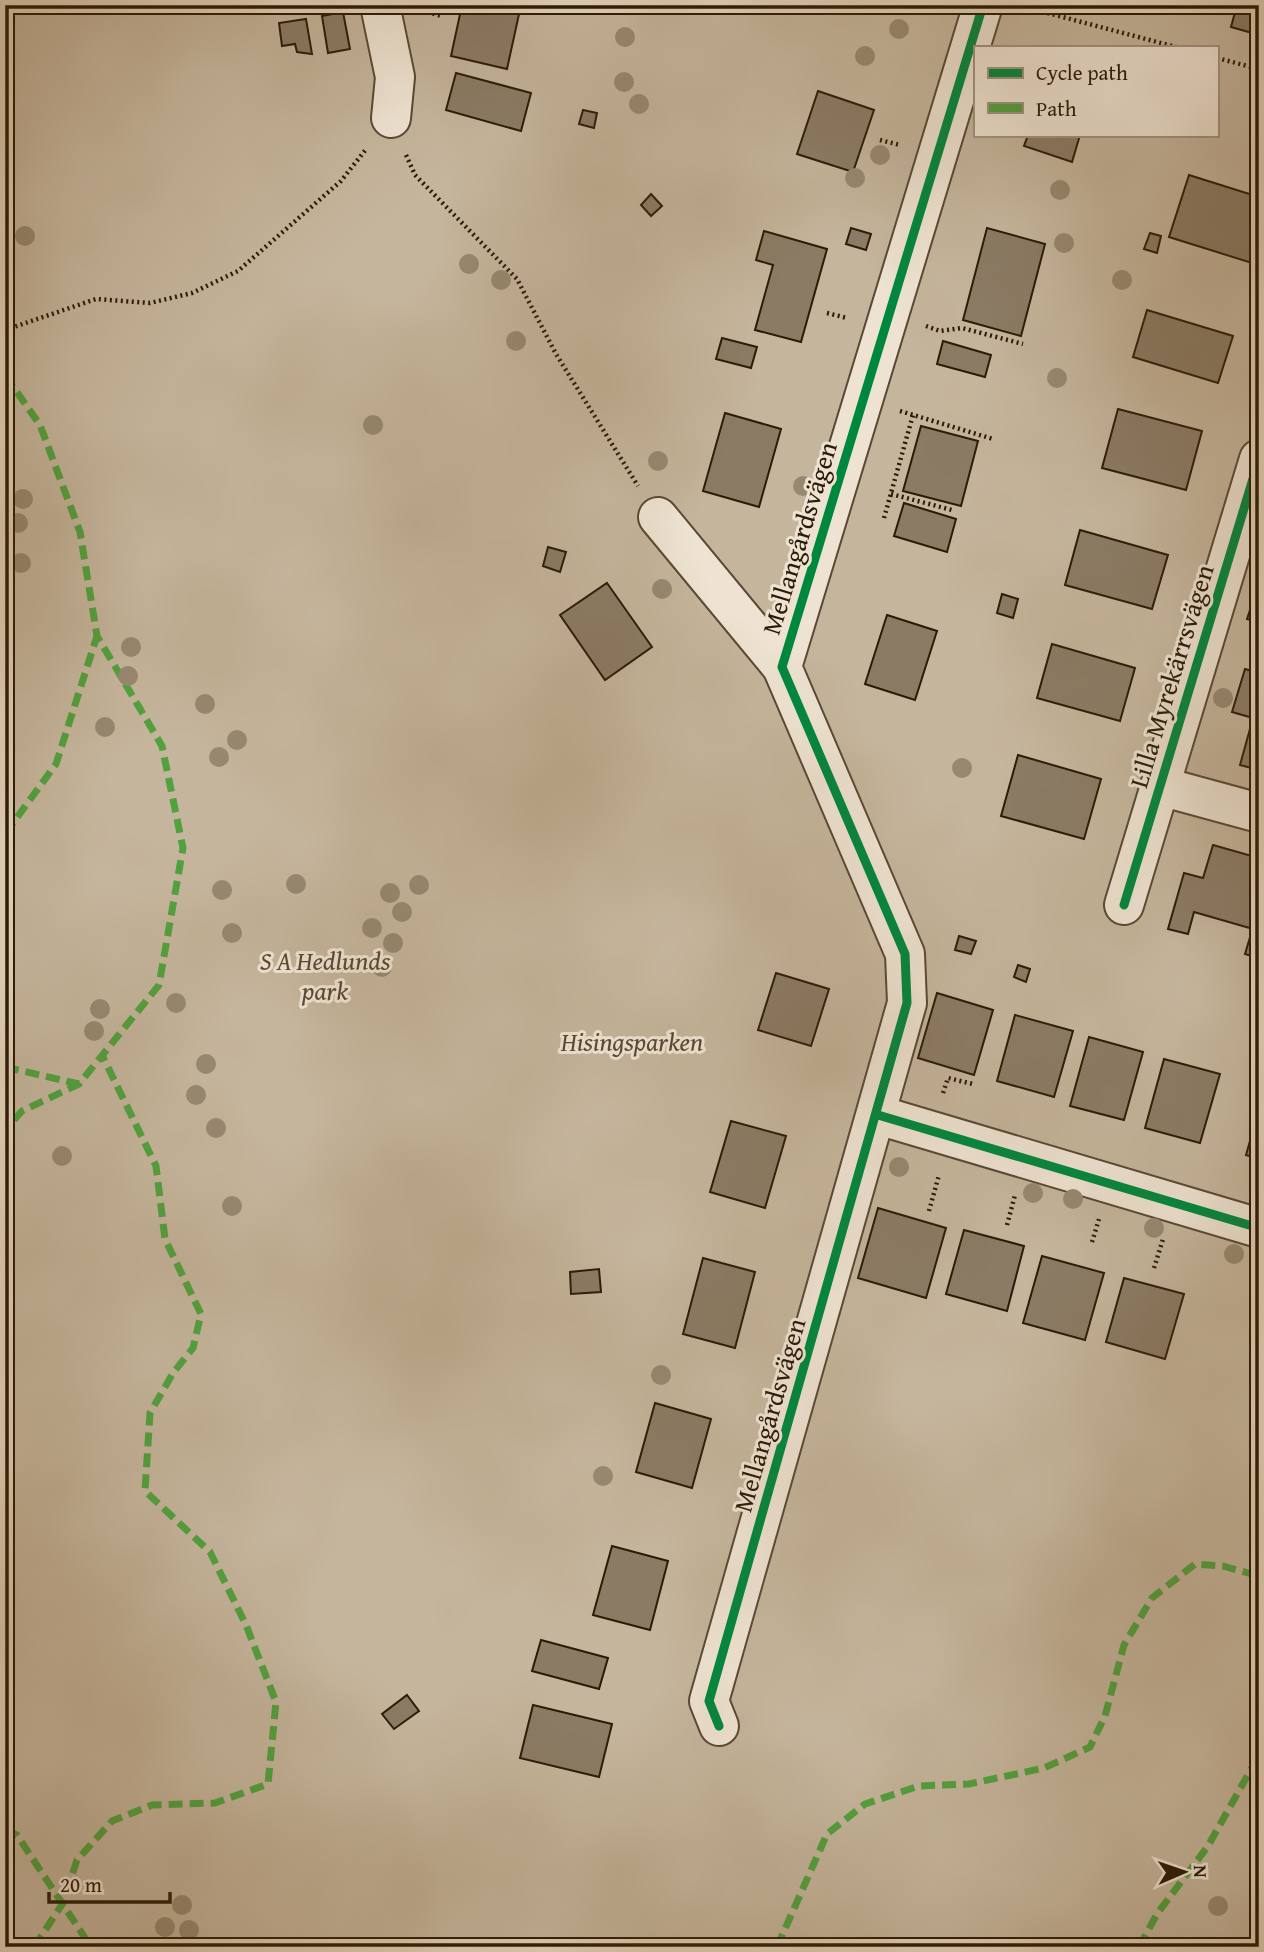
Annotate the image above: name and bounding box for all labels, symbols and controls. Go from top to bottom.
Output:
legend [974,46,1218,136]
text: Cycle path [1036,57,1128,88]
text: Path [1036,93,1077,124]
street label: Mellangårdsvägen [751,436,847,639]
street label: Lilla Myrekärrsvägen [1118,559,1224,792]
park label: S A Hedlunds park [260,941,391,1010]
park label: Hisingsparken [560,1022,703,1061]
street label: Mellangårdsvägen [723,1313,815,1516]
north arrow [1148,1836,1218,1906]
scale bar [49,1861,170,1905]
text: N [1187,1865,1215,1879]
text: 20 m [60,1869,102,1900]

